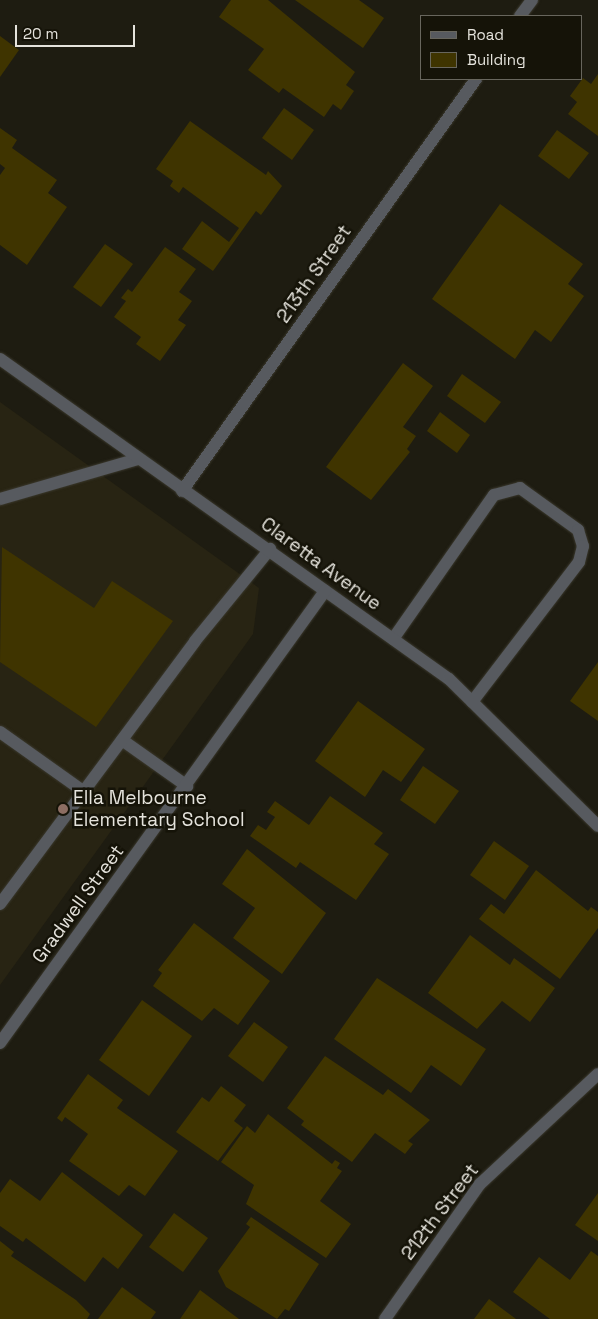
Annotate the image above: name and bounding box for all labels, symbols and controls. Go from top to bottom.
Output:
scale bar [18,15,138,47]
legend [420,15,583,80]
text: 20 m [23,24,58,43]
text: Road [467,25,504,44]
text: Building [467,50,526,69]
street label: 213th Street [272,221,356,327]
street label: Claretta Avenue [256,513,386,615]
place label: Ella Melbourne Elementary School [73,787,245,831]
marker: Ella Melbourne Elementary School [57,803,69,815]
street label: Gradwell Street [27,840,129,968]
street label: 212th Street [397,1160,483,1264]

